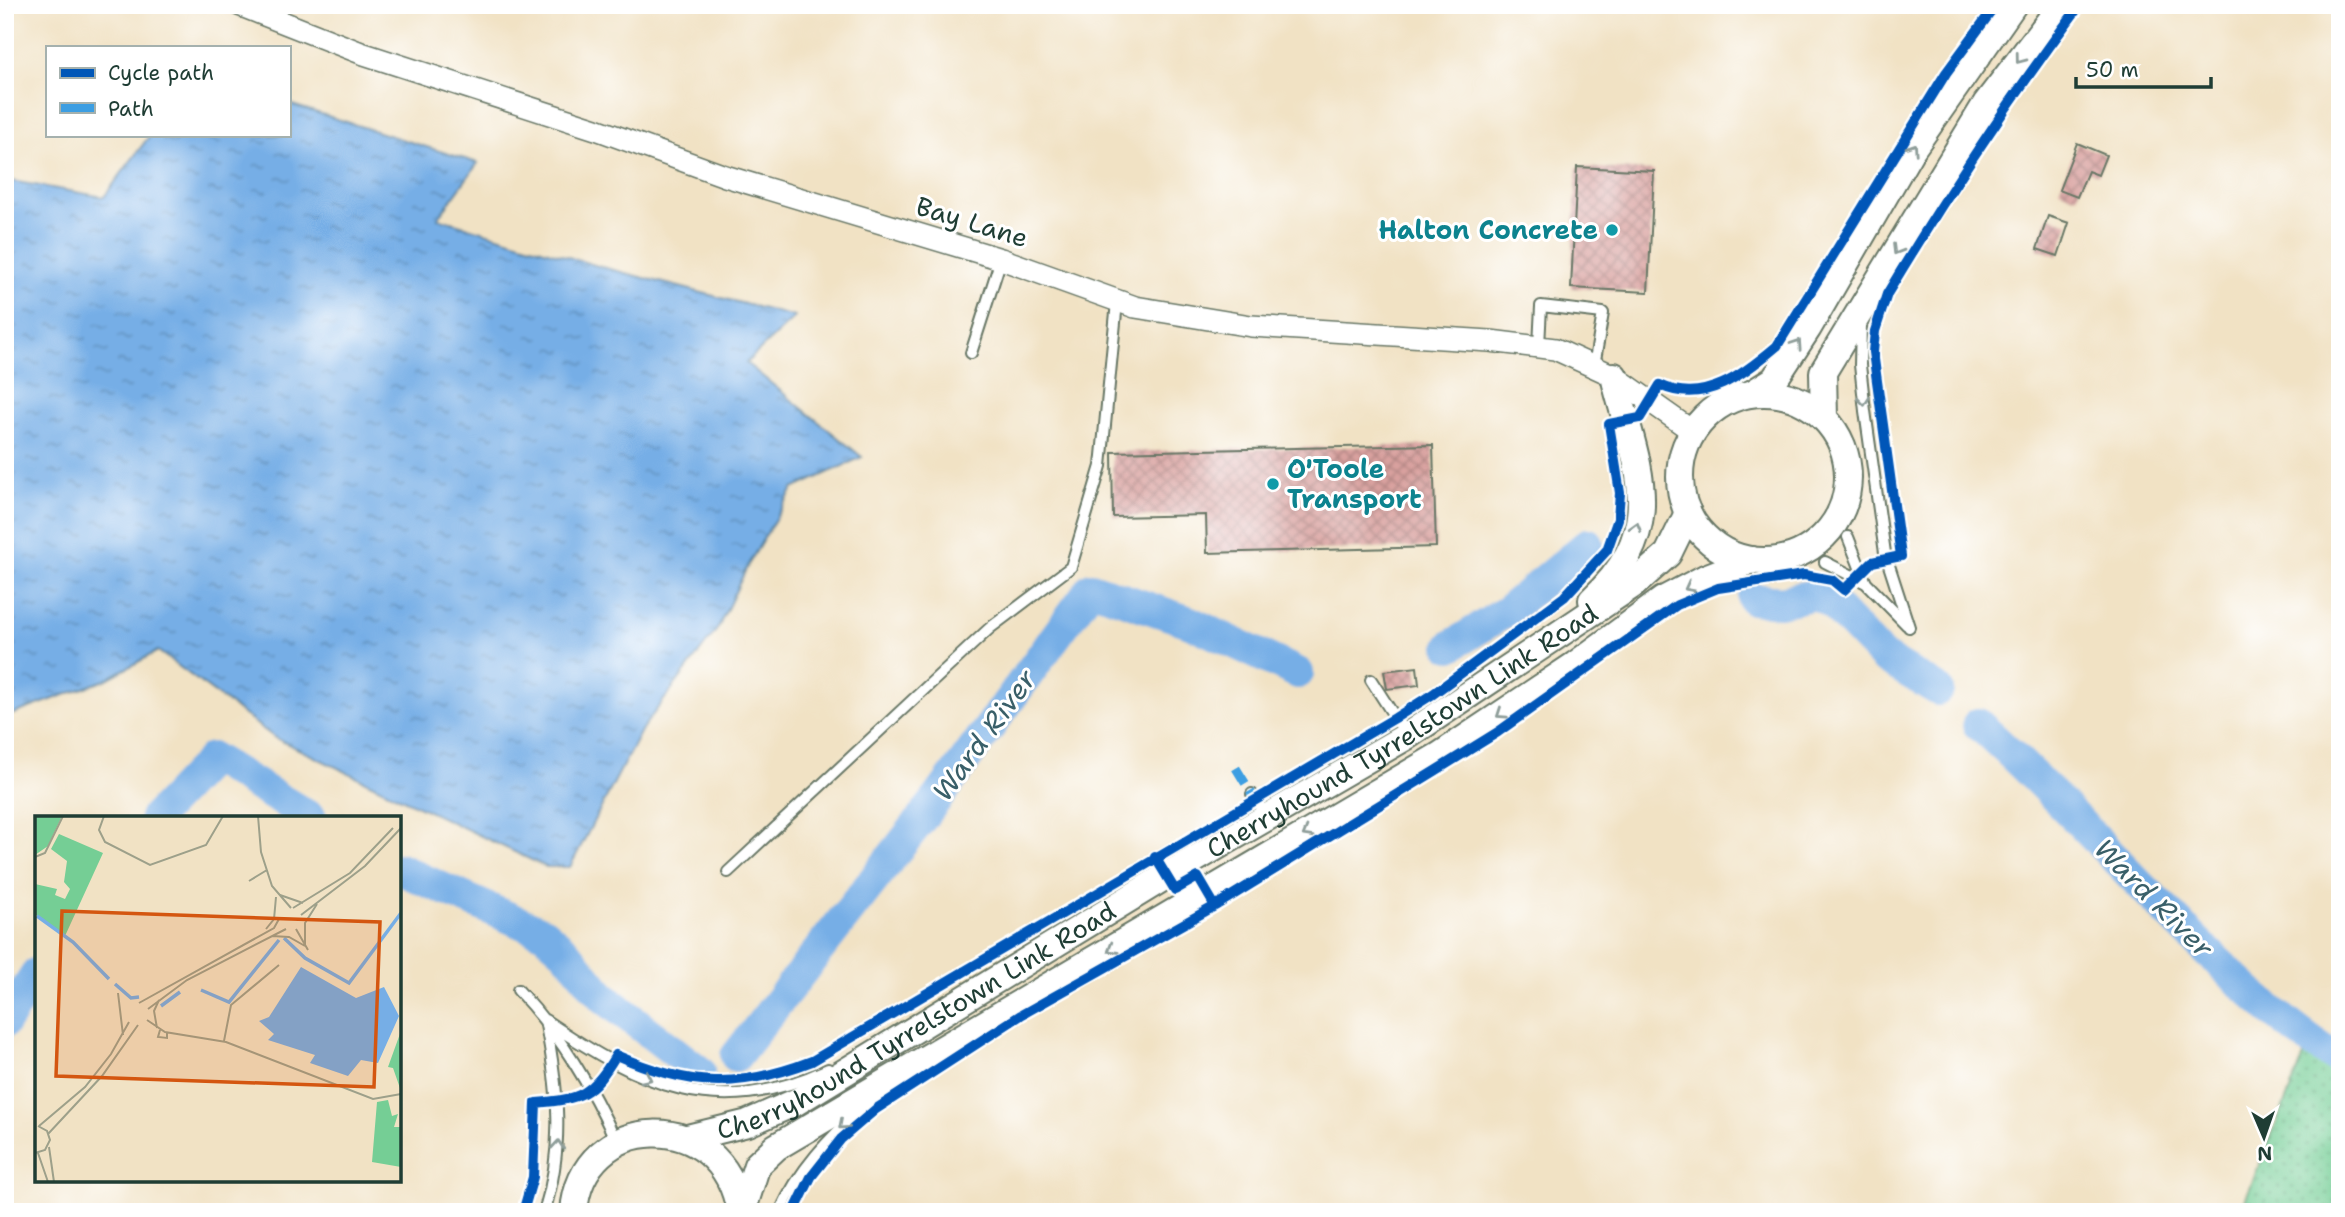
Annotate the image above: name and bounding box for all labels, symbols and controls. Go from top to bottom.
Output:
legend [46,46,290,136]
scale bar [2076,46,2210,90]
one-way arrow [2015,51,2028,64]
text: 50 m [2086,56,2139,84]
text: Cycle path [108,59,214,87]
text: Path [108,95,154,123]
one-way arrow [1905,143,1918,156]
street label: Bay Lane [912,188,1032,255]
place label: Halton Concrete [1378,212,1598,247]
marker: Halton Concrete [1604,222,1620,238]
one-way arrow [1892,243,1905,256]
one-way arrow [1789,339,1801,352]
one-way arrow [1856,396,1871,407]
place label: O'Toole Transport [1287,451,1422,516]
marker: O'Toole Transport [1265,476,1281,492]
one-way arrow [1628,521,1643,533]
one-way arrow [1684,578,1697,592]
street label: Cherryhound Tyrrelstown Link Road [1200,595,1604,866]
water label: Ward River [923,661,1045,809]
one-way arrow [1496,706,1509,719]
inset map [35,816,401,1182]
one-way arrow [1302,825,1315,838]
water label: Ward River [2086,830,2222,966]
street label: Cherryhound Tyrrelstown Link Road [713,893,1122,1147]
one-way arrow [1106,941,1119,954]
one-way arrow [640,1070,652,1084]
north arrow [2230,1102,2300,1172]
one-way arrow [838,1117,851,1130]
one-way arrow [550,1139,565,1150]
text: N [2257,1141,2273,1166]

